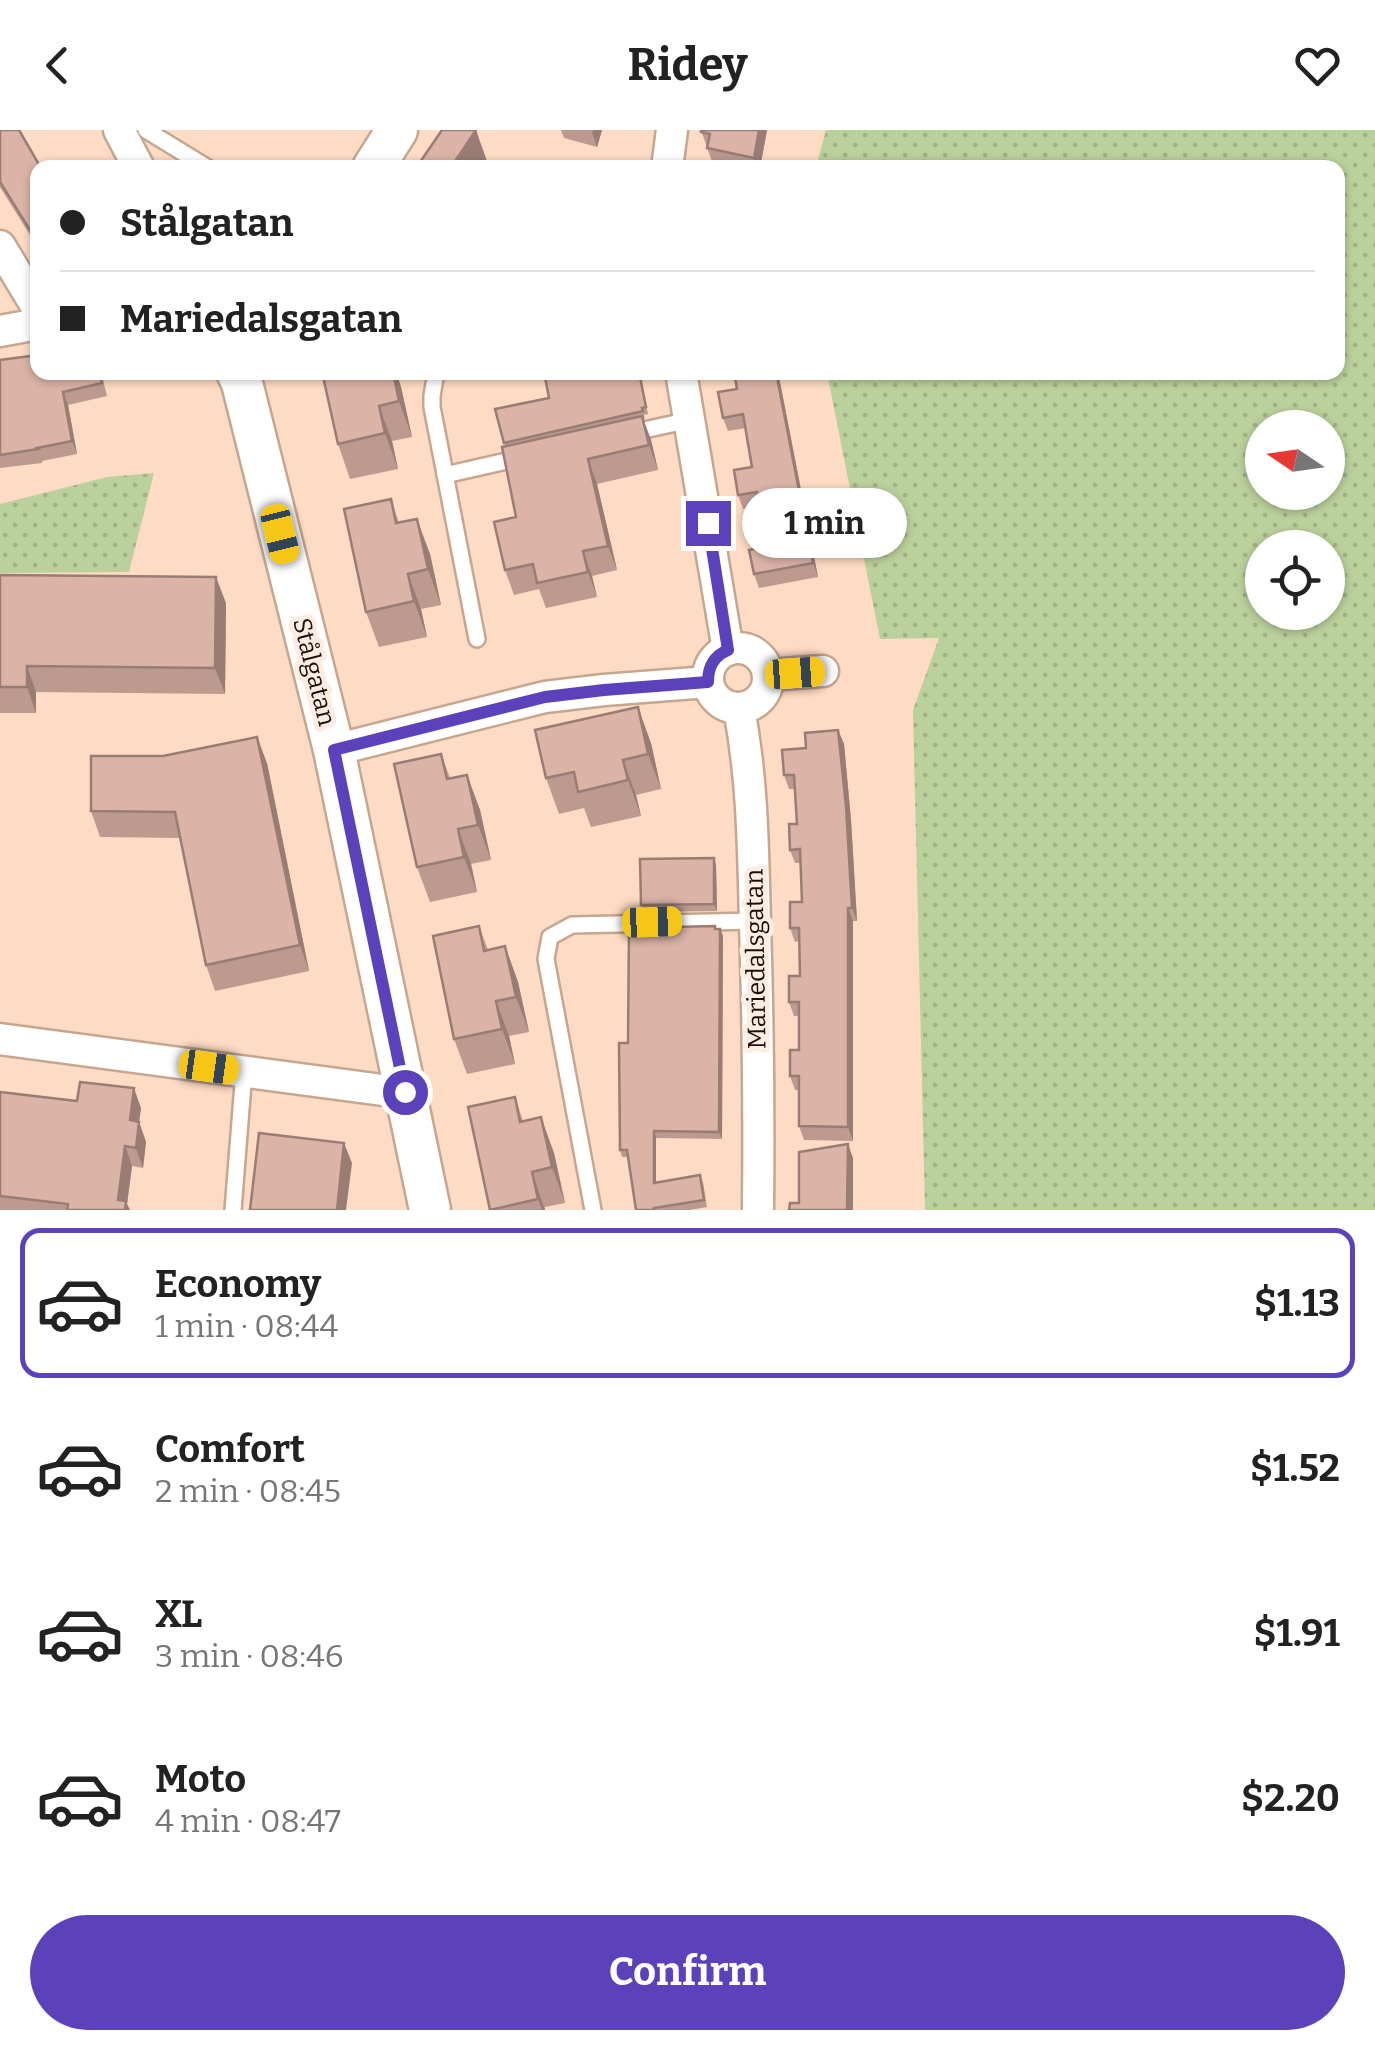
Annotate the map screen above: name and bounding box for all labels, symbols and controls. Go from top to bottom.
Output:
icon: back [30,38,85,93]
text: Ridey [627,38,748,92]
icon: heart [1290,38,1345,93]
text: Stålgatan [120,200,293,246]
text: Mariedalsgatan [120,296,402,342]
north arrow [1245,410,1345,510]
map controls [1245,410,1345,630]
callout: 1 min [743,488,908,558]
car [258,501,302,567]
route end [686,501,731,546]
text: 1 min [784,504,865,542]
button: locate [1245,530,1345,630]
street label: Stålgatan [286,615,342,729]
car [764,656,826,690]
street label: Mariedalsgatan [739,868,773,1049]
car [621,906,683,938]
car [177,1048,241,1086]
route start [383,1070,428,1115]
icon: car [35,1258,125,1348]
text: Economy [155,1261,321,1307]
text: $1.13 [1254,1280,1340,1326]
text: 1 min · 08:44 [155,1307,338,1345]
icon: car [35,1423,125,1513]
text: Comfort [155,1426,305,1472]
text: $1.52 [1250,1445,1340,1491]
text: 2 min · 08:45 [155,1472,341,1510]
icon: car [35,1588,125,1678]
text: XL [155,1591,202,1637]
text: $1.91 [1253,1610,1340,1656]
text: 3 min · 08:46 [155,1637,343,1675]
icon: car [35,1753,125,1843]
text: Moto [155,1756,246,1802]
text: $2.20 [1241,1775,1340,1821]
text: 4 min · 08:47 [155,1802,341,1840]
button: Confirm [30,1915,1345,2030]

